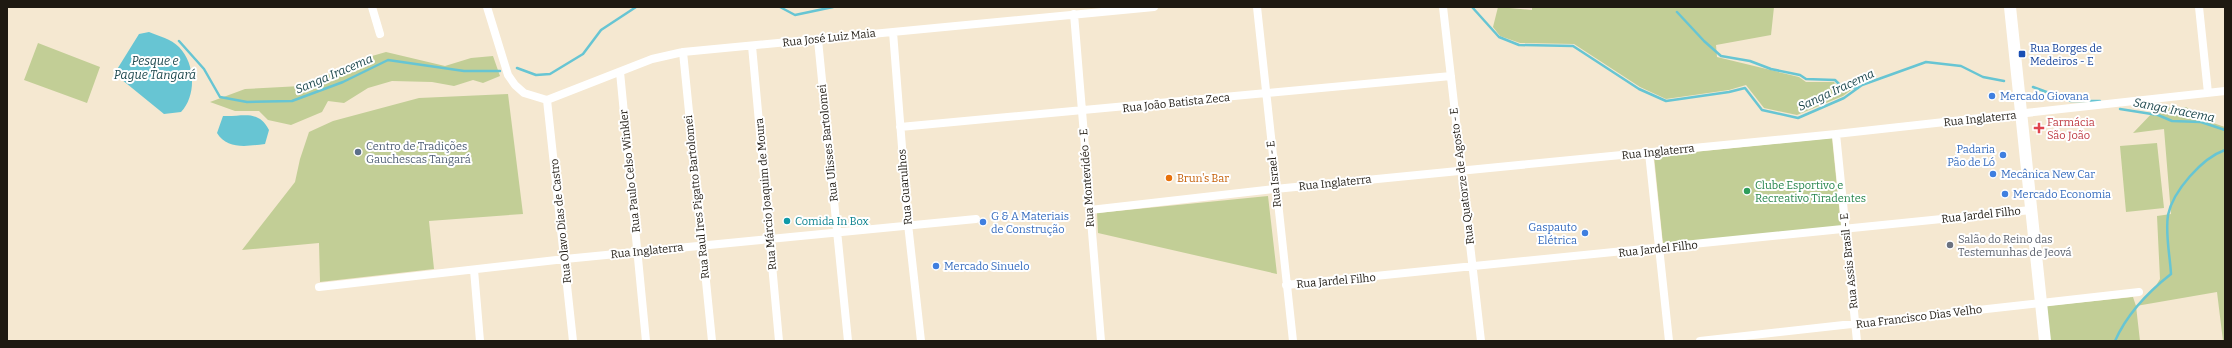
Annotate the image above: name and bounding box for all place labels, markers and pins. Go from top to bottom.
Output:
place label: Rua Borges de Medeiros - E [2030,42,2102,68]
marker: Rua Borges de Medeiros - E [2017,49,2027,59]
place label: Mercado Giovana [2000,90,2089,103]
marker: Mercado Giovana [1987,91,1997,101]
place label: Farmácia São João [2047,116,2095,142]
marker: Farmácia São João [2034,123,2044,133]
place label: Centro de Tradições Gauchescas Tangará [366,140,471,166]
place label: Padaria Pão de Ló [1947,143,1995,169]
marker: Centro de Tradições Gauchescas Tangará [353,147,363,157]
marker: Padaria Pão de Ló [1998,150,2008,160]
place label: Mecânica New Car [2001,168,2095,181]
marker: Mecânica New Car [1988,169,1998,179]
place label: Brun's Bar [1177,172,1229,185]
marker: Brun's Bar [1164,173,1174,183]
place label: Clube Esportivo e Recreativo Tiradentes [1755,179,1866,205]
marker: Clube Esportivo e Recreativo Tiradentes [1742,186,1752,196]
place label: Mercado Economia [2013,188,2111,201]
marker: Mercado Economia [2000,189,2010,199]
place label: G & A Materiais de Construção [991,210,1069,236]
place label: Comida In Box [795,215,869,228]
marker: Comida In Box [782,216,792,226]
marker: G & A Materiais de Construção [978,217,988,227]
place label: Gaspauto Elétrica [1528,221,1577,247]
marker: Gaspauto Elétrica [1580,228,1590,238]
place label: Salão do Reino das Testemunhas de Jeová [1958,233,2072,259]
marker: Salão do Reino das Testemunhas de Jeová [1945,240,1955,250]
place label: Mercado Sinuelo [944,260,1030,273]
marker: Mercado Sinuelo [931,261,941,271]

